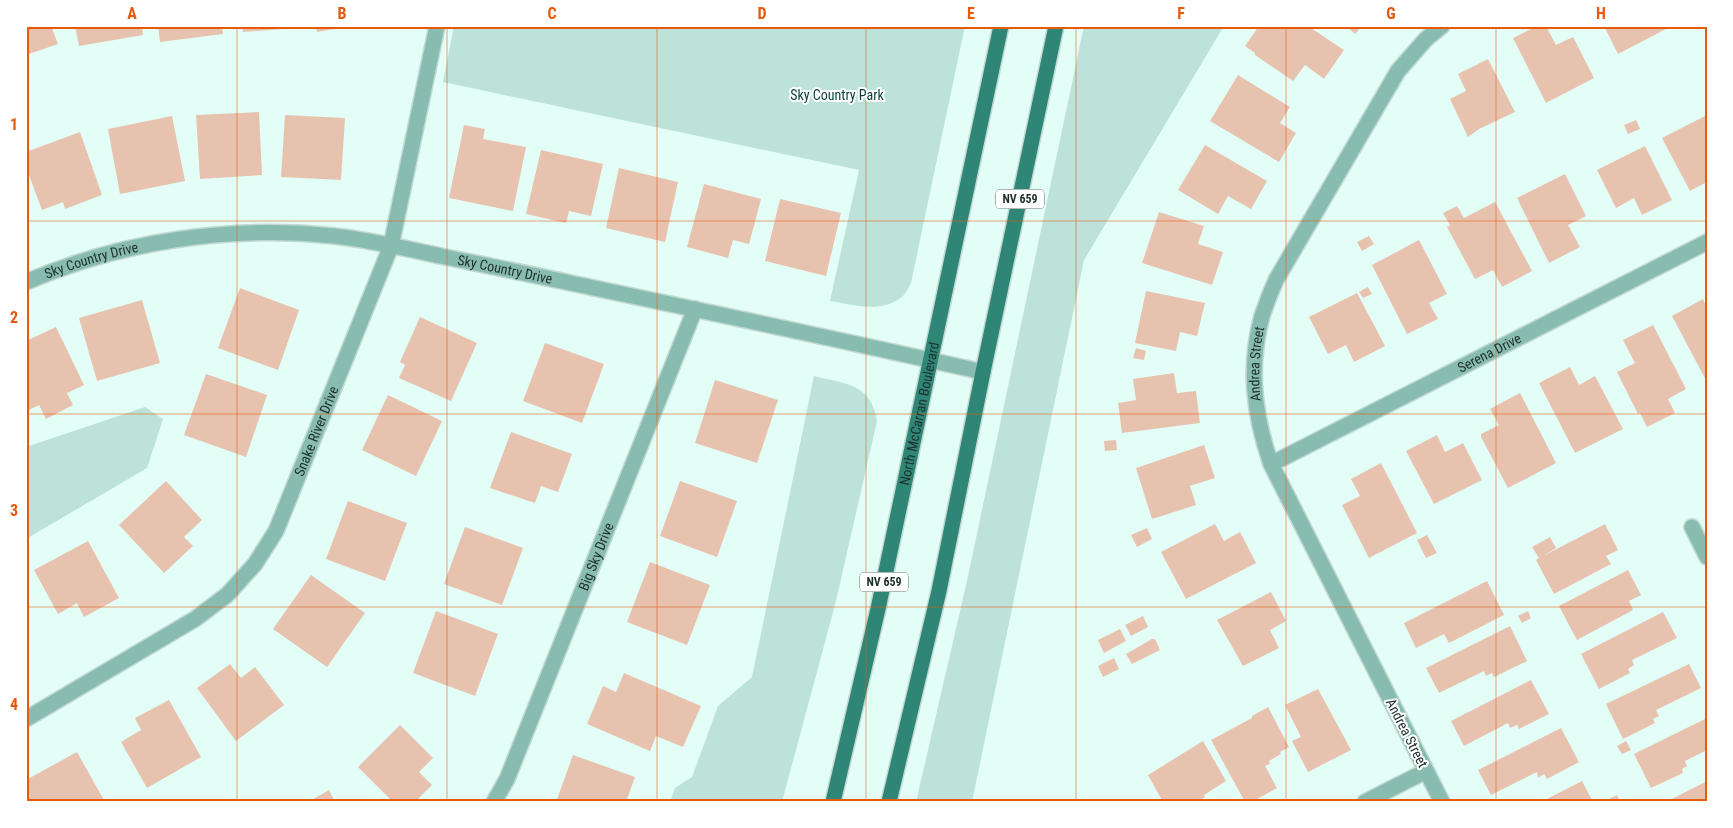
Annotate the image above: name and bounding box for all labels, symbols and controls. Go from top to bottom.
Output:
text: A [127,4,137,23]
text: B [338,4,347,23]
text: C [547,4,557,23]
text: D [757,4,767,23]
text: E [967,4,975,23]
text: F [1177,4,1185,23]
text: G [1386,4,1396,23]
text: H [1596,4,1606,23]
park label: Sky Country Park [790,87,885,103]
text: 1 [10,115,18,134]
road number: NV 659 [996,190,1044,208]
street label: Sky Country Drive [42,239,140,282]
street label: Sky Country Drive [456,252,554,287]
text: 2 [10,308,18,327]
street label: Andrea Street [1246,325,1267,402]
street label: Serena Drive [1455,330,1524,376]
street label: North McCarran Boulevard [896,340,942,487]
street label: Snake River Drive [291,383,342,478]
text: 3 [10,501,18,520]
street label: Big Sky Drive [575,520,617,593]
road number: NV 659 [860,572,908,592]
text: 4 [10,695,18,714]
street label: Andrea Street [1383,696,1431,770]

